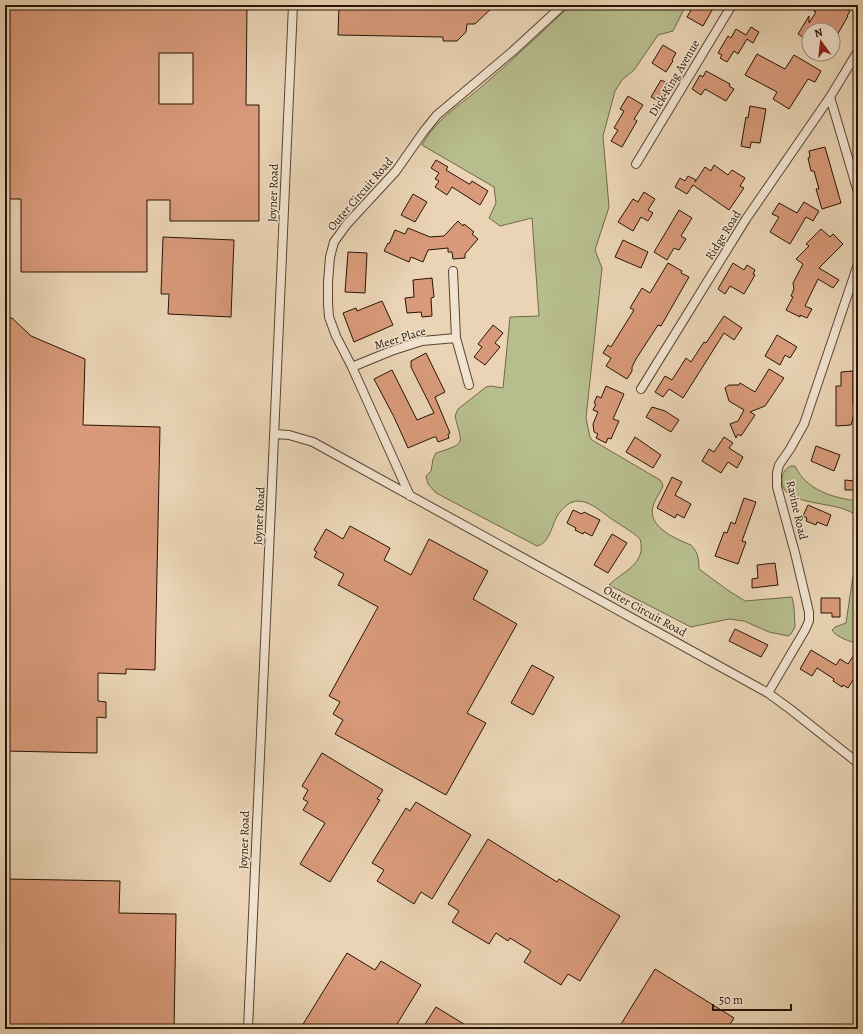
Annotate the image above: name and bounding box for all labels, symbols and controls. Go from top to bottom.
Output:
north arrow [801,22,841,62]
text: N [813,25,824,41]
street label: Dick King Avenue [645,37,703,119]
street label: Outer Circuit Road [324,153,397,234]
street label: Joyner Road [264,163,282,223]
street label: Ridge Road [701,207,745,263]
street label: Meer Place [372,323,428,353]
street label: Ravine Road [782,479,812,542]
street label: Joyner Road [249,486,269,546]
street label: Outer Circuit Road [601,582,690,641]
street label: Joyner Road [235,810,253,870]
scale bar [713,986,791,1012]
text: 50 m [719,992,743,1008]

